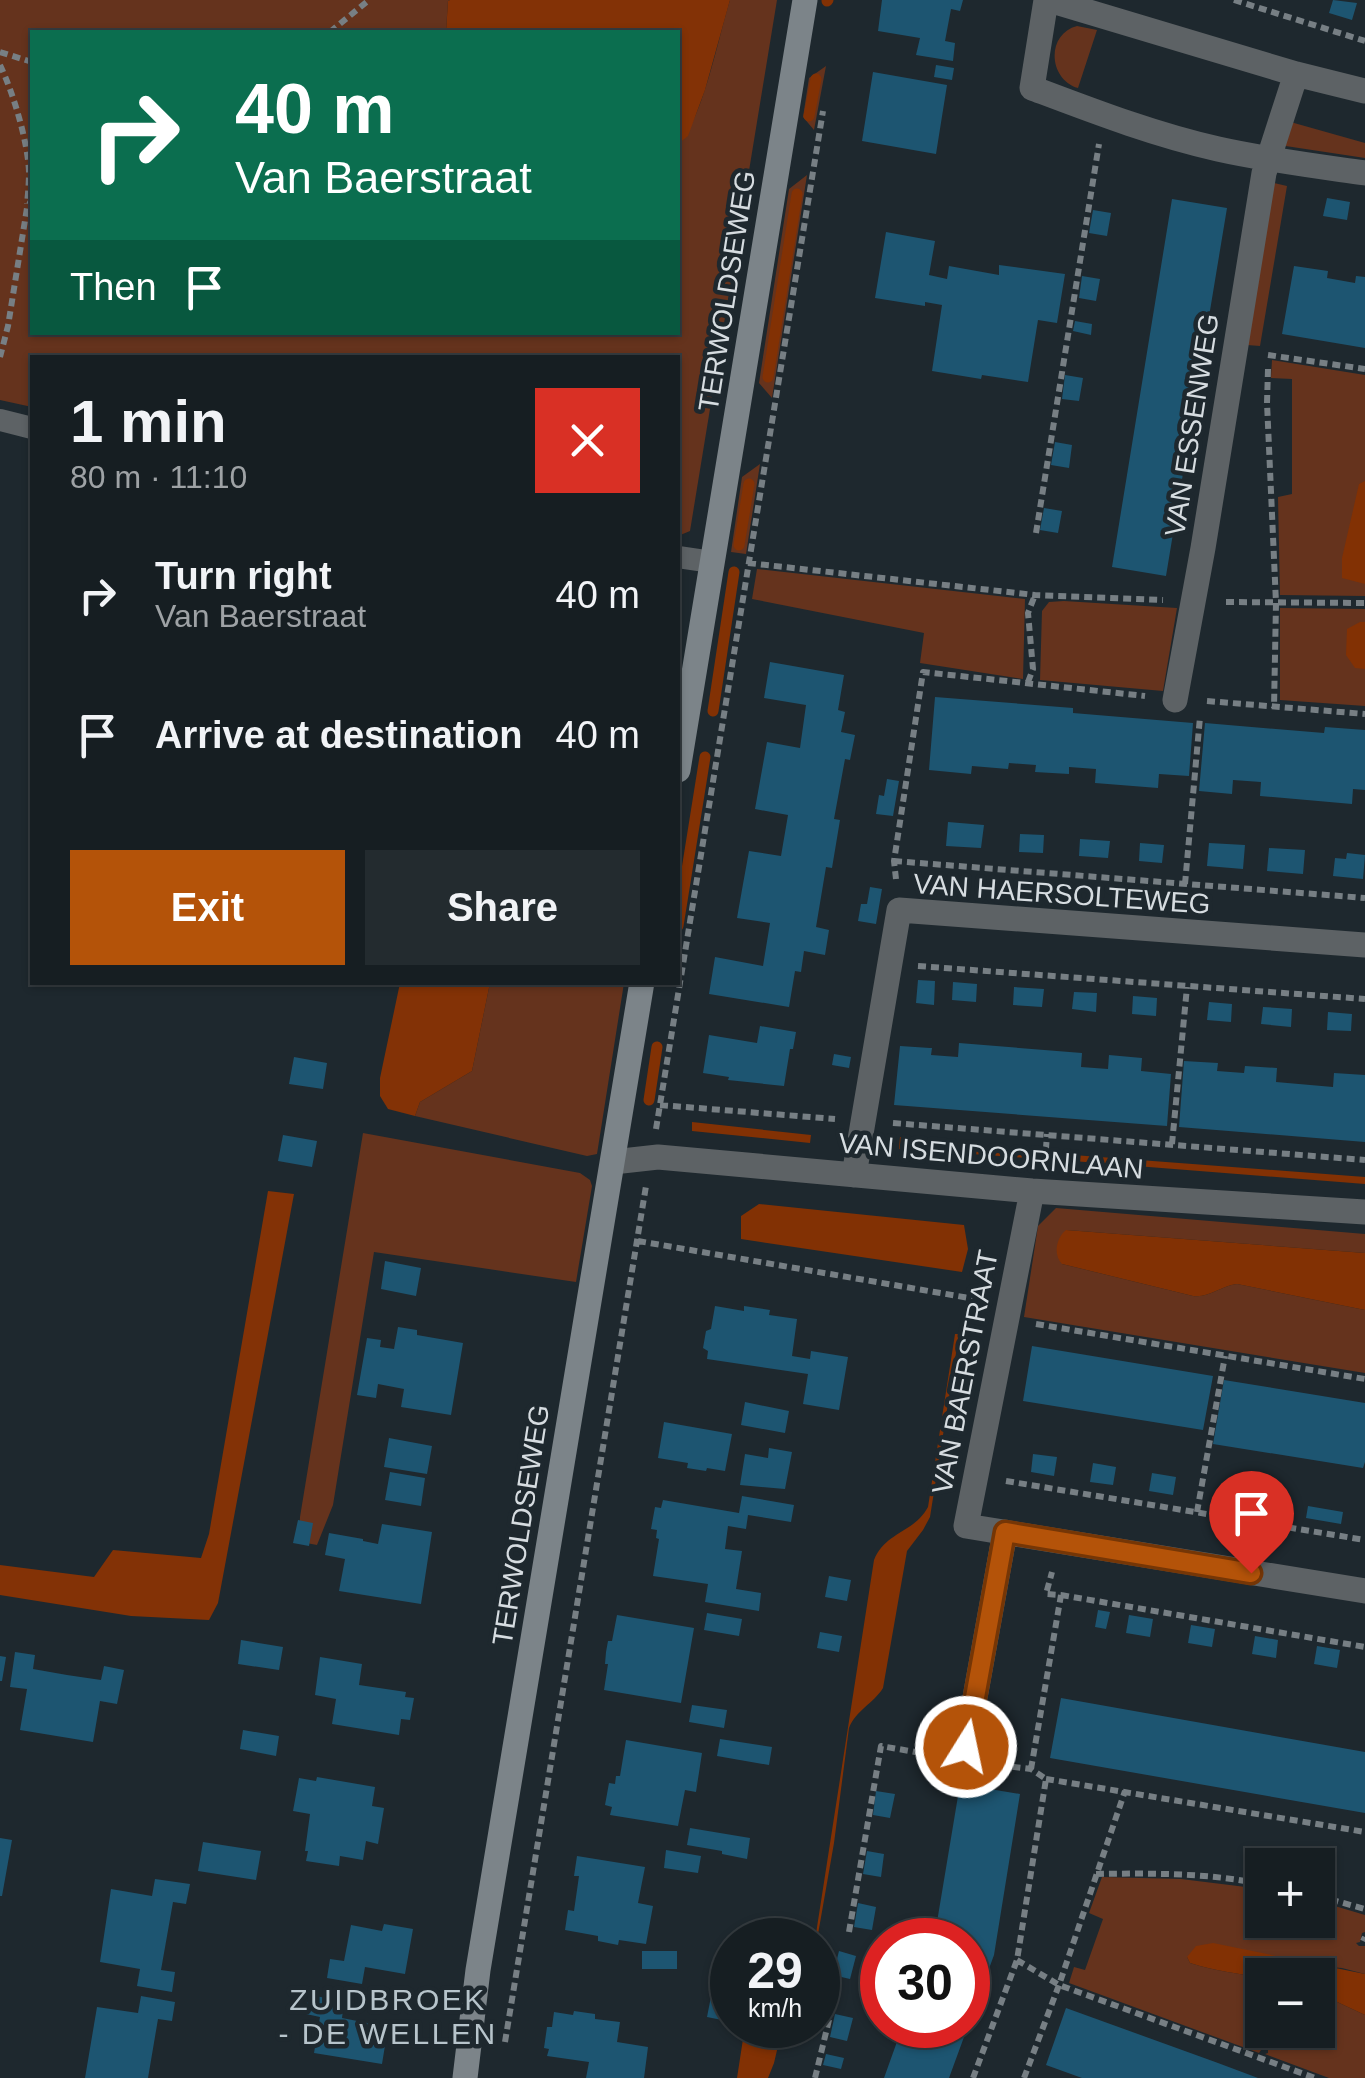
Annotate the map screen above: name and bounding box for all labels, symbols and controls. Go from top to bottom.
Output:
icon: right [70,70,200,200]
text: 40 m [235,70,395,148]
text: Van Baerstraat [235,152,532,203]
street label: TERWOLDSEWEG [693,168,761,414]
icon: arrive [177,260,232,315]
text: Then [70,266,157,308]
street label: VAN ESSENWEG [1159,311,1225,539]
text: 1 min [70,388,227,455]
button: close [535,388,640,493]
text: 80 m · 11:10 [70,459,247,495]
text: Turn right [155,555,332,597]
icon: right [70,568,125,623]
text: 40 m [556,574,640,616]
text: Van Baerstraat [155,598,366,634]
icon: arrive [70,708,125,763]
text: Arrive at destination [155,714,522,756]
text: 40 m [556,714,640,756]
button: Exit [70,850,345,965]
button: Share [365,850,640,965]
street label: VAN HAERSOLTEWEG [912,868,1212,920]
street label: VAN ISENDOORNLAAN [837,1127,1145,1185]
street label: VAN BAERSTRAAT [926,1247,1004,1497]
street label: TERWOLDSEWEG [487,1402,555,1648]
pin [1209,1471,1294,1574]
icon: arrive [1224,1486,1279,1541]
position arrow [914,1695,1018,1799]
map controls [1245,1848,1335,2048]
button: + [1245,1848,1335,1938]
speed limit sign: 30 [860,1918,990,2048]
text: 29 [747,1943,803,1999]
button: − [1245,1958,1335,2048]
district label: ZUIDBROEK - DE WELLEN [278,1983,498,2050]
text: km/h [748,1994,802,2022]

